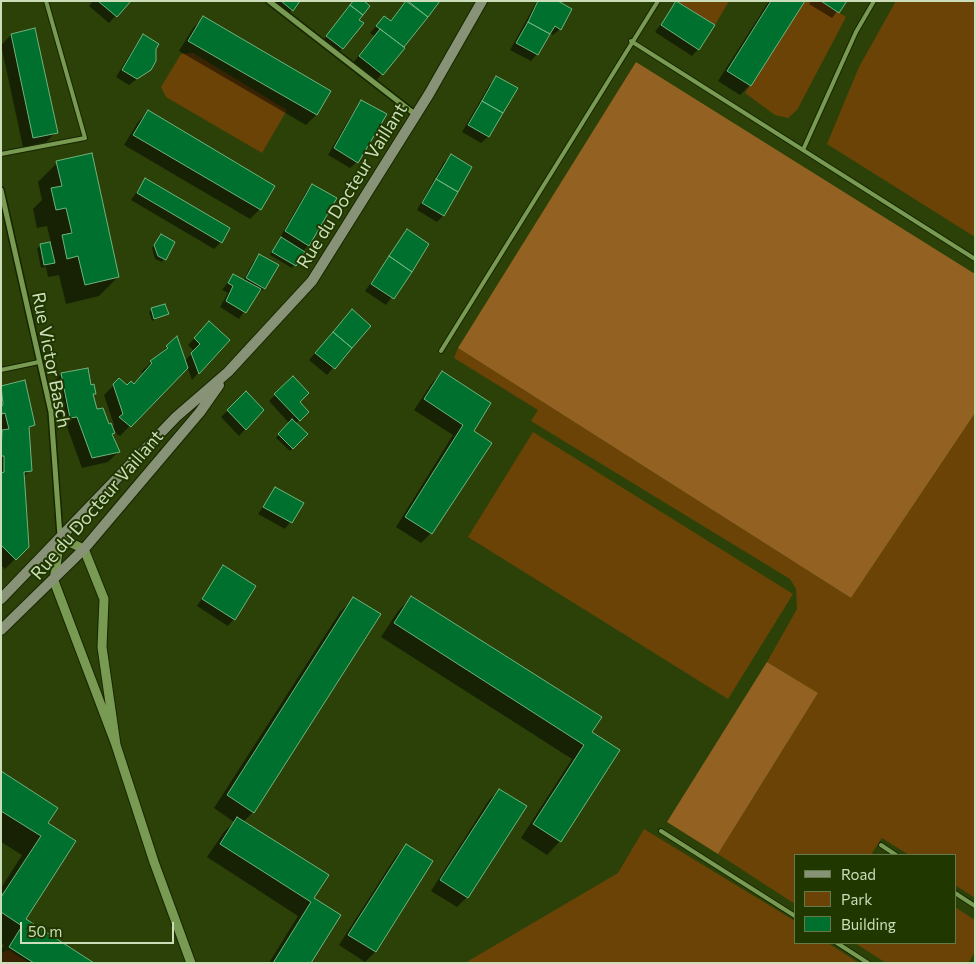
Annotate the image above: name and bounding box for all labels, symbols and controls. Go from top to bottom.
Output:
street label: Rue du Docteur Vaillant [292,99,412,273]
street label: Rue Victor Basch [27,290,75,430]
street label: Rue du Docteur Vaillant [26,426,168,584]
legend [794,854,956,944]
text: Road [841,865,876,883]
text: Park [841,890,872,908]
scale bar [22,912,176,944]
text: Building [841,915,896,933]
text: 50 m [28,922,62,940]

